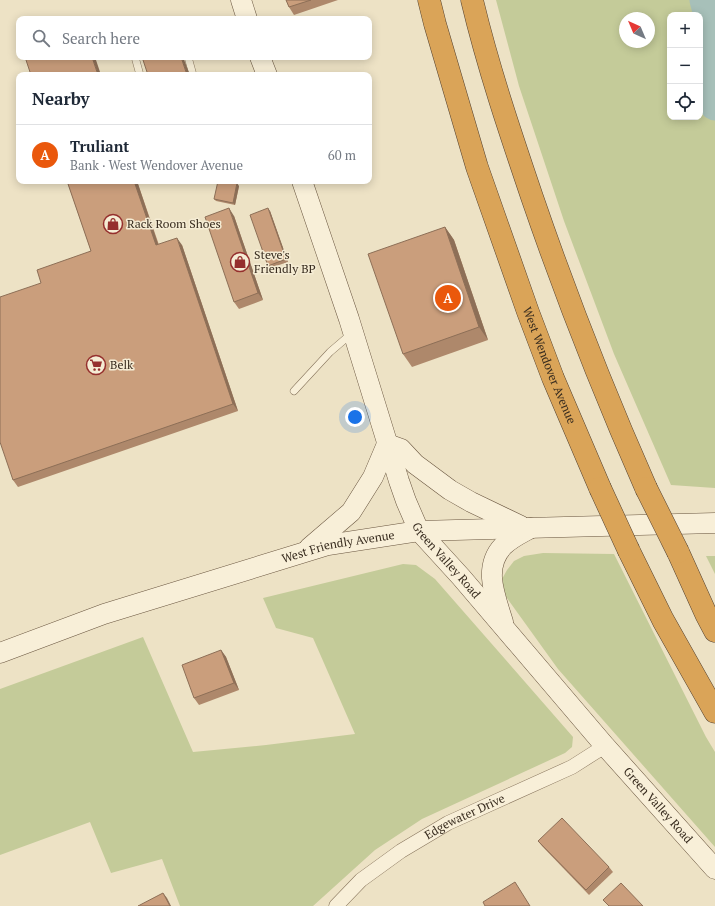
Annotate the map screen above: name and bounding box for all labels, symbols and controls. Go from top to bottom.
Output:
north arrow [619,12,655,48]
map controls [667,12,703,120]
button: + [667,12,703,48]
search box [16,16,372,60]
icon: search [30,27,52,49]
text: Search here [62,28,140,48]
button: − [667,48,703,84]
button: locate [667,84,703,120]
text: Nearby [32,87,90,110]
text: Truliant [70,136,129,156]
text: A [40,146,50,164]
text: 60 m [328,146,356,164]
text: Bank · West Wendover Avenue [70,156,243,174]
shop icon: Rack Room Shoes [102,213,124,235]
place label: Rack Room Shoes [127,216,221,231]
place label: Steve's Friendly BP [254,247,316,276]
shop icon: Steve's Friendly BP [229,251,251,273]
pin: A [435,283,461,313]
street label: West Wendover Avenue [520,305,580,426]
supermarket icon: Belk [85,354,107,376]
place label: Belk [110,357,134,372]
your location [345,407,365,427]
street label: Green Valley Road [409,520,484,602]
street label: West Friendly Avenue [280,527,396,566]
street label: Green Valley Road [620,764,696,846]
street label: Edgewater Drive [422,790,507,842]

